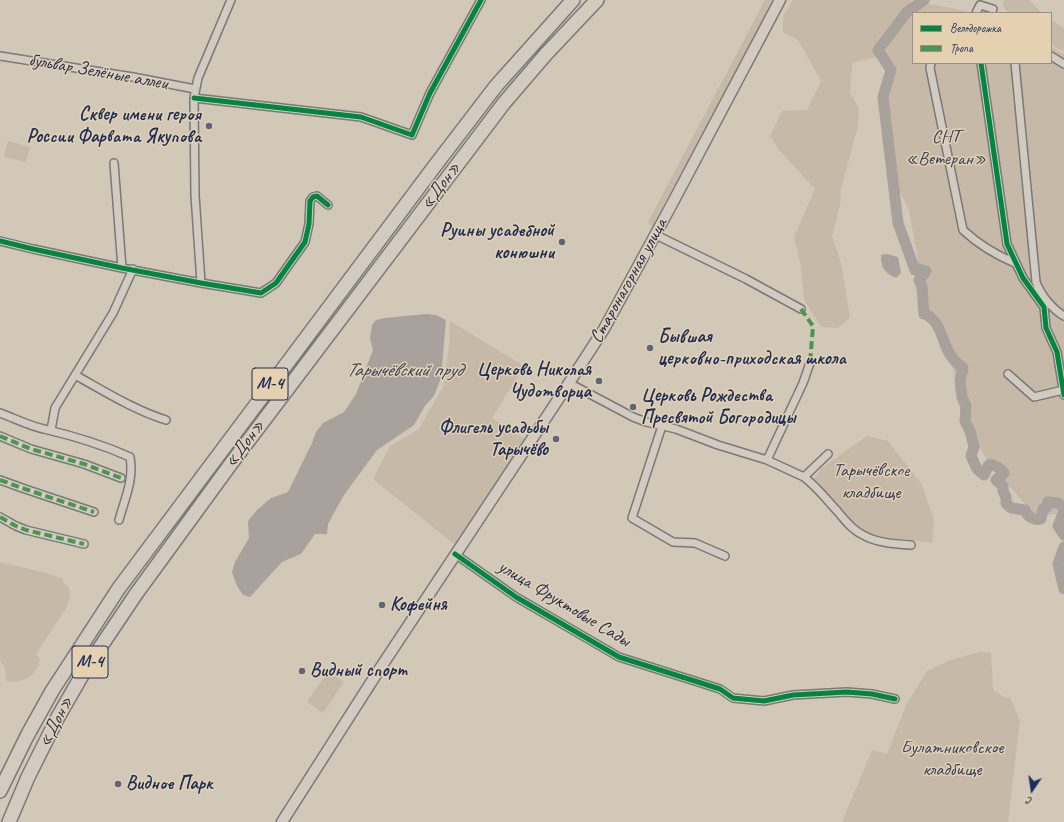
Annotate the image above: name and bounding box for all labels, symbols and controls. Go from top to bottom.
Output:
legend [912,12,1052,64]
text: Велодорожка [950,20,1001,36]
text: Тропа [950,40,973,56]
street label: бульвар Зелёные аллеи [27,49,169,95]
place label: Сквер имени героя России Фарвата Якупова [27,104,201,148]
marker: Сквер имени героя России Фарвата Якупова [204,121,214,131]
park label: СНТ «Ветеран» [906,126,986,170]
street label: «Дон» [416,158,466,214]
street label: Старонагорная улица [585,215,673,347]
place label: Руины усадебной конюшни [440,220,554,264]
marker: Руины усадебной конюшни [557,237,567,247]
place label: Бывшая церковно-приходская школа [658,326,846,370]
marker: Бывшая церковно-приходская школа [645,343,655,353]
water label: Тарычёвский пруд [346,359,462,383]
place label: Церковь Николая Чудотворца [477,359,591,403]
road number: М-4 [252,368,288,400]
marker: Церковь Николая Чудотворца [594,376,604,386]
place label: Церковь Рождества Пресвятой Богородицы [641,385,795,429]
marker: Церковь Рождества Пресвятой Богородицы [628,402,638,412]
street label: «Дон» [220,416,270,472]
place label: Флигель усадьбы Тарычёво [439,417,548,461]
marker: Флигель усадьбы Тарычёво [551,434,561,444]
park label: Тарычёвское кладбище [833,460,909,504]
street label: улица Фруктовые Сады [494,555,634,653]
place label: Кофейня [390,594,447,616]
marker: Кофейня [377,600,387,610]
road number: М-4 [72,646,108,678]
place label: Видный спорт [310,660,407,682]
marker: Видный спорт [297,666,307,676]
street label: «Дон» [33,693,79,751]
park label: Булатниковское кладбище [901,737,1003,781]
north arrow [1012,770,1052,810]
place label: Видное Парк [126,773,213,795]
marker: Видное Парк [113,779,123,789]
text: С [1025,794,1034,809]

